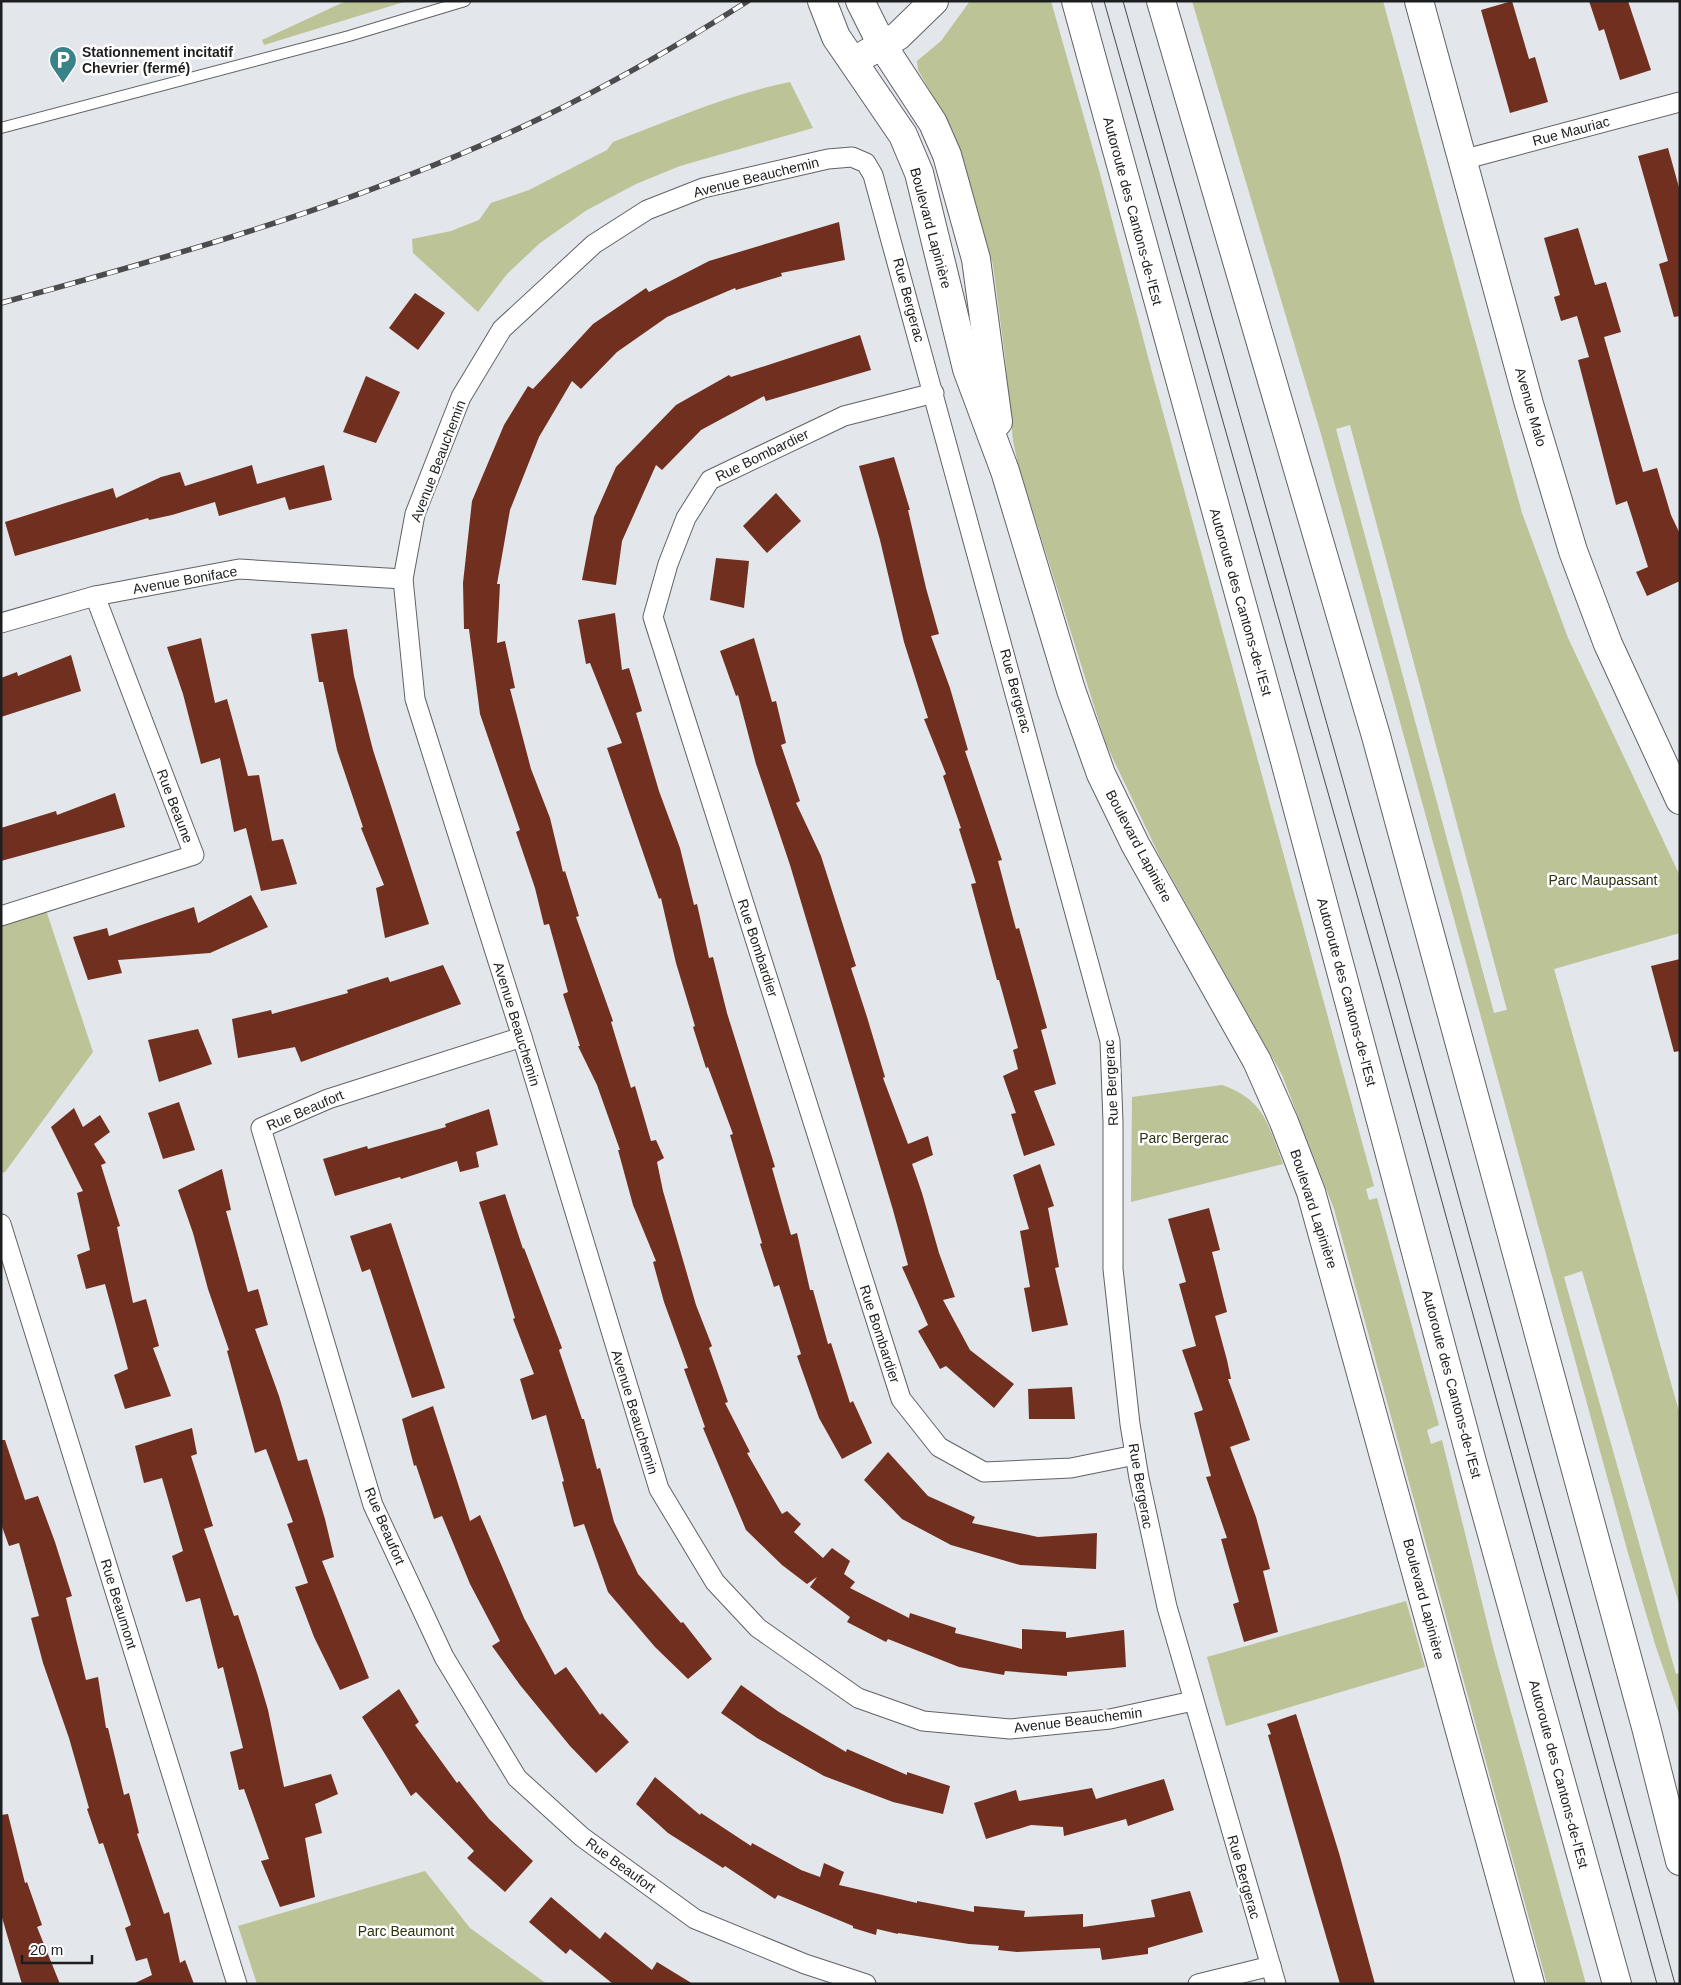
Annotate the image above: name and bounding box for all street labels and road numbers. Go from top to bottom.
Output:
street label: Rue Mauriac [1531,113,1611,149]
street label: Autoroute des Cantons-de-l'Est [1100,115,1166,307]
street label: Avenue Beauchemin [692,154,820,200]
street label: Boulevard Lapinière [907,166,955,290]
street label: Rue Bergerac [890,256,928,344]
street label: Avenue Malo [1512,366,1550,449]
street label: Avenue Beauchemin [407,398,469,524]
street label: Rue Bombardier [713,425,812,485]
street label: Autoroute des Cantons-de-l'Est [1207,506,1275,698]
street label: Avenue Boniface [132,563,239,597]
street label: Rue Bergerac [997,647,1035,735]
street label: Rue Beaune [154,767,196,845]
street label: Boulevard Lapinière [1103,787,1175,905]
street label: Autoroute des Cantons-de-l'Est [1314,896,1380,1088]
street label: Rue Bombardier [735,897,781,999]
street label: Avenue Beauchemin [490,960,544,1088]
street label: Rue Bergerac [1101,1039,1121,1127]
street label: Rue Beaufort [264,1086,346,1133]
street label: Boulevard Lapinière [1287,1147,1341,1271]
street label: Rue Bombardier [857,1283,903,1385]
street label: Autoroute des Cantons-de-l'Est [1419,1288,1485,1480]
street label: Avenue Beauchemin [608,1348,662,1476]
street label: Rue Bergerac [1126,1442,1156,1530]
street label: Rue Beaufort [362,1485,409,1567]
street label: Boulevard Lapinière [1400,1537,1448,1661]
street label: Rue Beaumont [98,1557,140,1651]
street label: Autoroute des Cantons-de-l'Est [1526,1678,1592,1870]
street label: Avenue Beauchemin [1013,1704,1143,1736]
street label: Rue Bergerac [1224,1833,1264,1921]
street label: Rue Beaufort [583,1834,659,1896]

